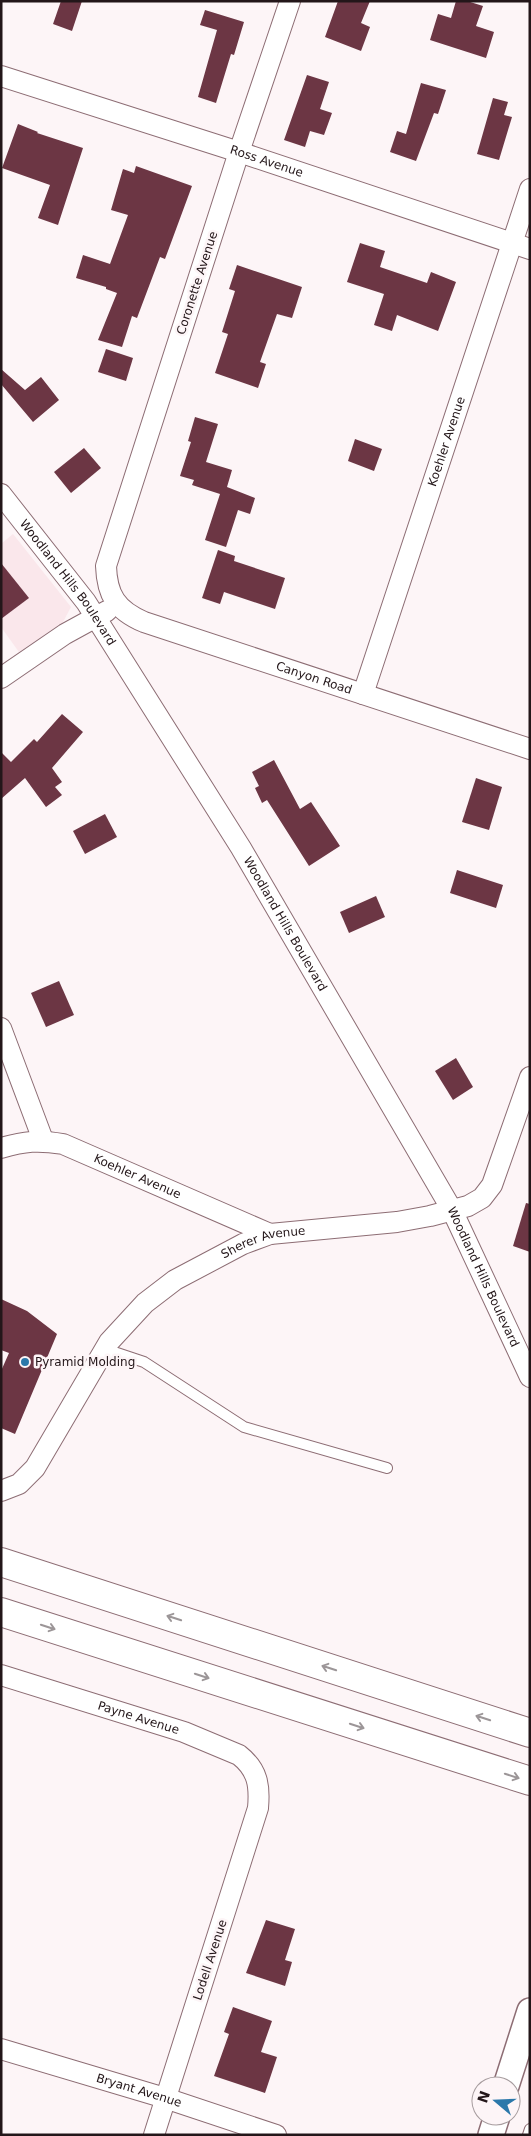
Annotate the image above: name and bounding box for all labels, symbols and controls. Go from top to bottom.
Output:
street label: Ross Avenue [228,143,305,180]
street label: Coronette Avenue [174,230,220,336]
street label: Koehler Avenue [425,395,468,488]
street label: Woodland Hills Boulevard [17,517,119,648]
street label: Canyon Road [274,659,354,697]
street label: Woodland Hills Boulevard [241,854,330,994]
street label: Koehler Avenue [92,1151,183,1201]
street label: Woodland Hills Boulevard [444,1205,522,1349]
street label: Sherer Avenue [219,1224,306,1261]
place label: Pyramid Molding [35,1355,135,1369]
marker: Pyramid Molding [19,1356,31,1368]
one-way arrow [167,1613,183,1622]
one-way arrow [39,1622,55,1632]
one-way arrow [321,1663,337,1673]
one-way arrow [194,1672,210,1682]
street label: Payne Avenue [96,1699,181,1737]
one-way arrow [476,1713,492,1723]
one-way arrow [349,1722,364,1731]
one-way arrow [503,1771,519,1781]
street label: Lodell Avenue [190,1918,230,2002]
street label: Bryant Avenue [95,2071,183,2110]
north arrow [471,2076,521,2126]
text: N [474,2089,493,2105]

